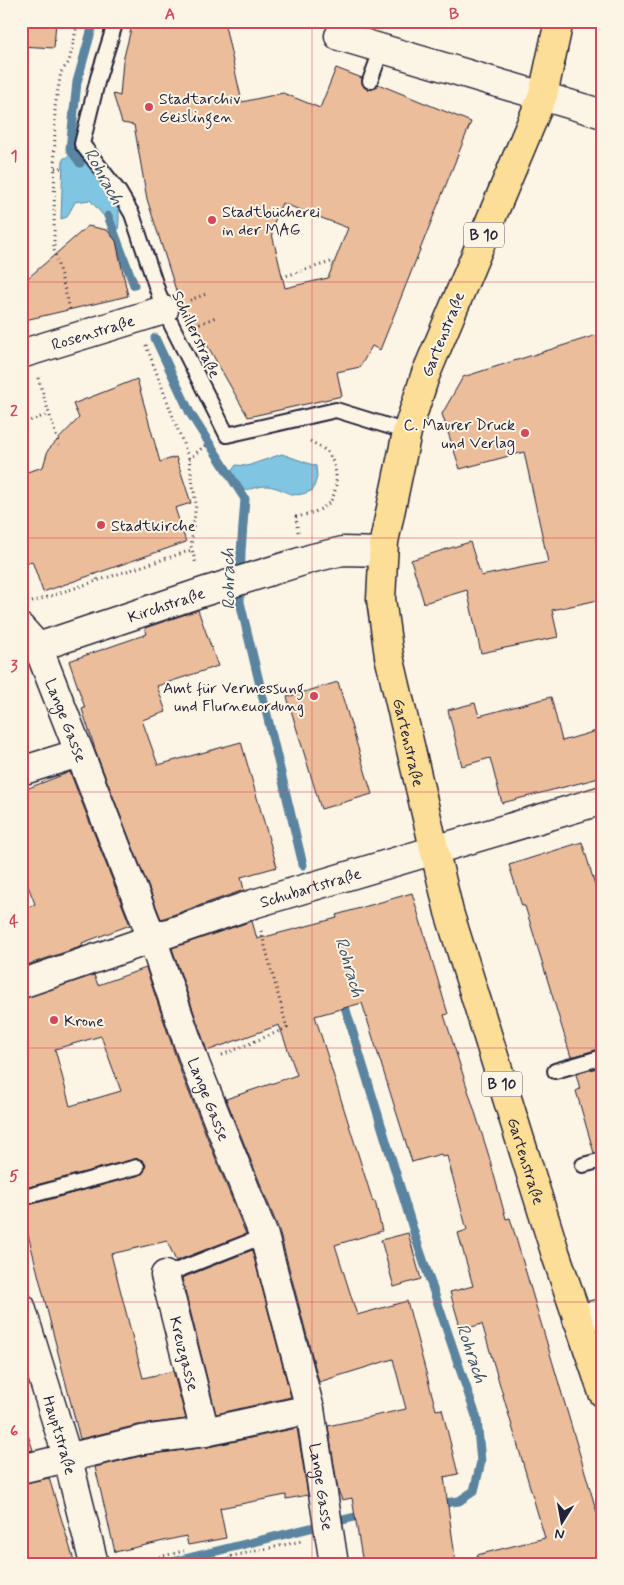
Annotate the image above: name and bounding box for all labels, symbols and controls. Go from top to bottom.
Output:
text: A [165,4,175,25]
text: B [449,4,459,25]
place label: Stadtarchiv Geislingen [159,89,241,129]
marker: Stadtarchiv Geislingen [143,101,155,113]
water label: Rohrach [78,144,129,209]
text: 1 [10,146,18,167]
place label: Stadtbücherei in der MAG [222,202,320,241]
marker: Stadtbücherei in der MAG [206,214,218,226]
road number: B 10 [464,222,504,248]
street label: Schillerstraße [166,288,225,382]
street label: Gartenstraße [417,289,470,380]
street label: Rosenstraße [49,311,137,356]
text: 2 [10,401,18,422]
place label: C. Maurer Druck und Verlag [403,415,515,455]
marker: C. Maurer Druck und Verlag [519,427,531,439]
place label: Stadtkirche [111,516,196,537]
marker: Stadtkirche [95,519,107,531]
water label: Rohrach [216,548,242,610]
street label: Kirchstraße [125,583,208,628]
text: 3 [10,656,18,677]
street label: Lange Gasse [39,676,91,766]
place label: Amt für Vermessung und Flurneuordung [163,678,304,717]
marker: Amt für Vermessung und Flurneuordung [308,690,320,702]
street label: Gartenstraße [387,696,428,789]
street label: Schubartstraße [257,863,364,913]
text: 4 [9,911,19,932]
water label: Rohrach [329,934,370,1001]
place label: Krone [64,1011,104,1032]
marker: Krone [48,1014,60,1026]
street label: Lange Gasse [182,1055,234,1144]
road number: B 10 [482,1072,522,1096]
street label: Gartenstraße [502,1115,549,1208]
text: 5 [9,1166,19,1187]
street label: Kreuzgasse [164,1314,203,1394]
water label: Rohrach [450,1320,493,1387]
street label: Hauptstraße [37,1393,81,1477]
text: 6 [10,1421,18,1442]
street label: Lange Gasse [303,1442,338,1532]
north arrow [536,1498,586,1548]
text: N [553,1524,566,1544]

